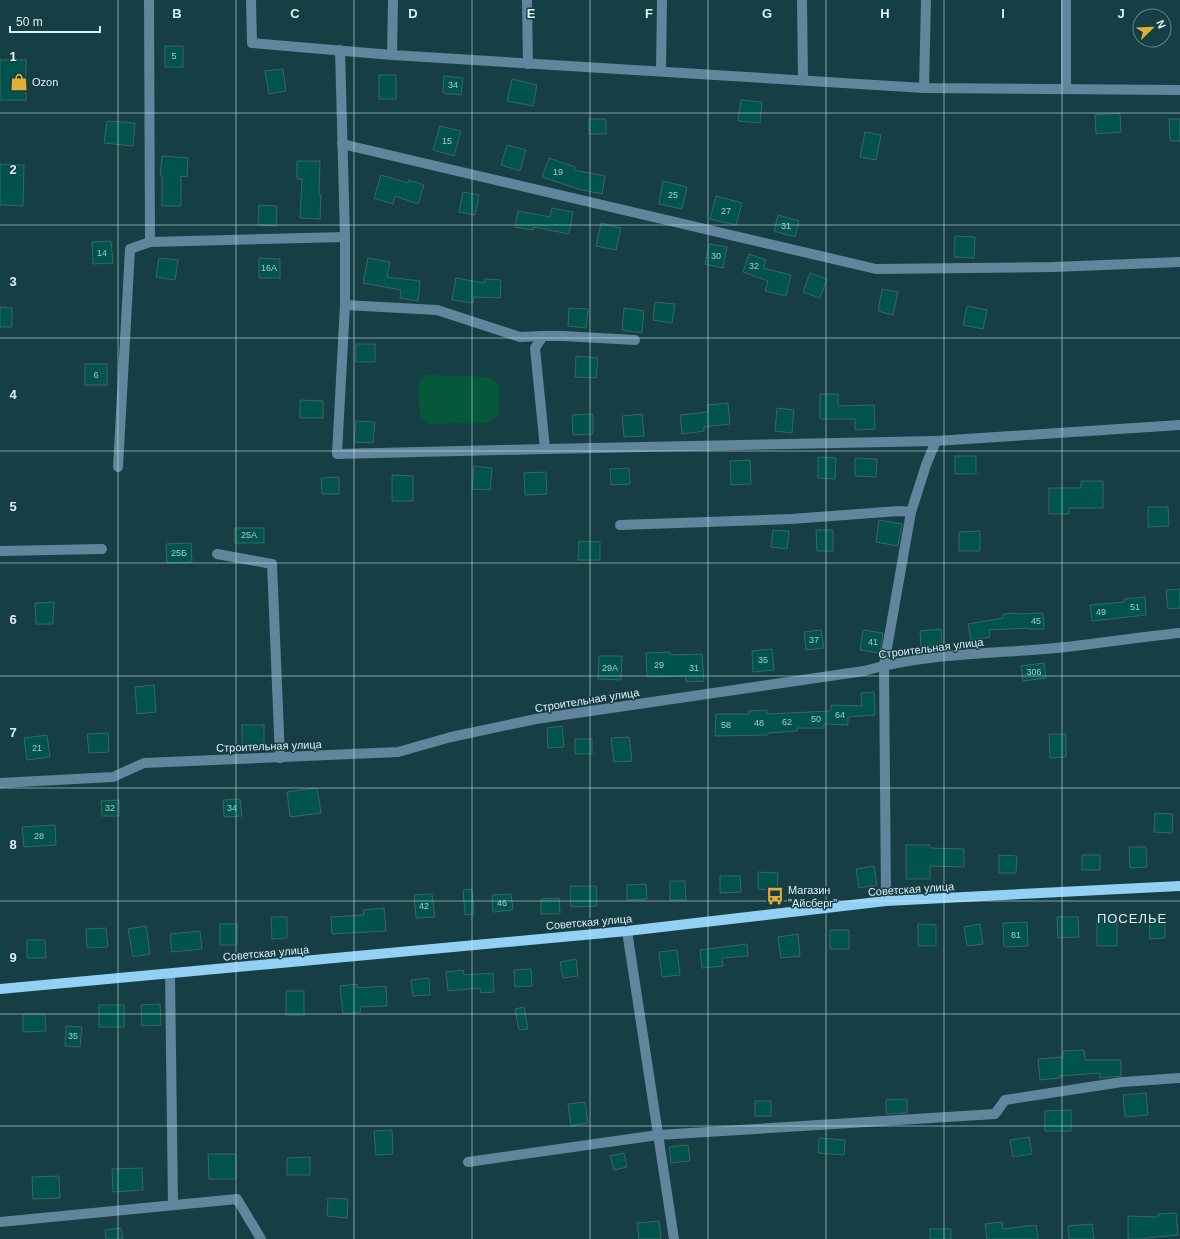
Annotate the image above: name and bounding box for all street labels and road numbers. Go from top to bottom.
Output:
street label: Строительная улица [878,636,985,660]
street label: Строительная улица [534,686,641,714]
street label: Строительная улица [216,738,323,754]
street label: Советская улица [867,880,955,898]
street label: Советская улица [545,912,633,932]
street label: Советская улица [222,943,310,963]

